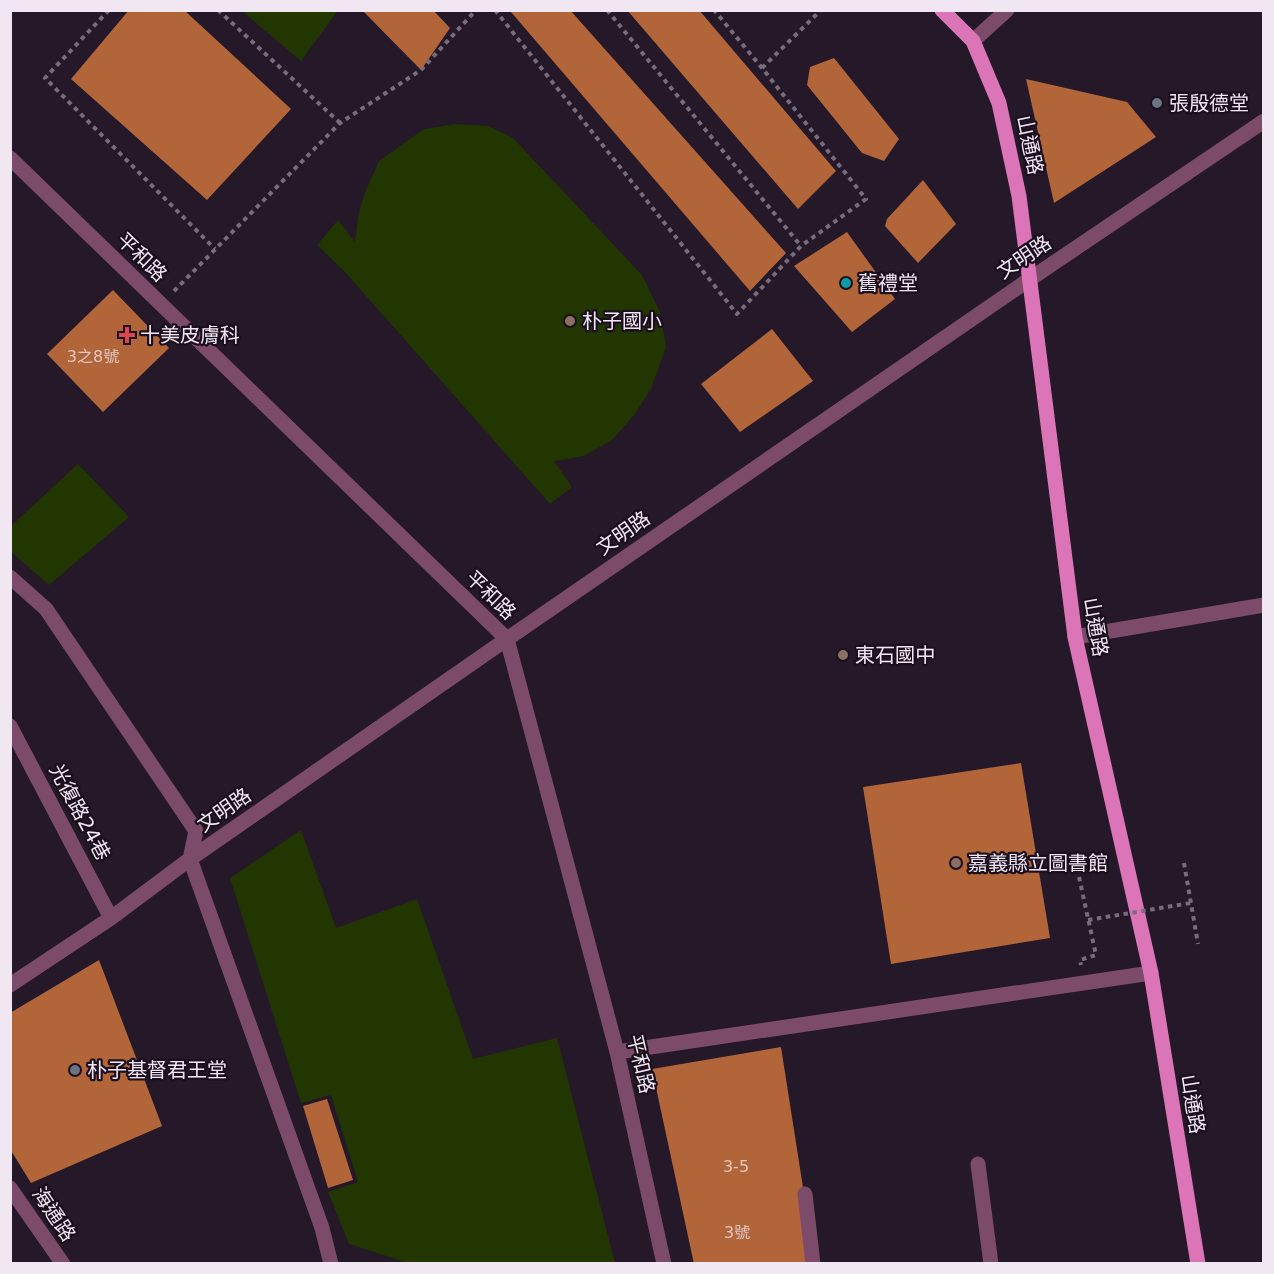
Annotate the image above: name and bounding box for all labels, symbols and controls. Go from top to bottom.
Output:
place label: 張殷德堂 [1169,91,1249,115]
marker: 張殷德堂 [1150,96,1164,110]
street label: 山通路 [1012,113,1048,177]
street label: 平和路 [112,228,172,286]
street label: 文明路 [992,230,1056,284]
place label: 舊禮堂 [858,271,918,295]
marker: 舊禮堂 [839,276,853,290]
place label: 朴子國小 [582,309,662,333]
marker: 朴子國小 [563,314,577,328]
place label: 十美皮膚科 [140,323,240,347]
marker: 十美皮膚科 [118,326,136,344]
house number: 3之8號 [67,347,119,366]
street label: 文明路 [592,506,654,560]
street label: 平和路 [461,566,521,624]
street label: 山通路 [1079,595,1113,659]
place label: 東石國中 [855,643,935,667]
marker: 東石國中 [836,648,850,662]
street label: 光復路24巷 [45,760,115,864]
street label: 文明路 [193,783,255,837]
place label: 嘉義縣立圖書館 [968,851,1108,875]
marker: 嘉義縣立圖書館 [949,856,963,870]
street label: 平和路 [623,1032,659,1096]
place label: 朴子基督君王堂 [87,1058,227,1082]
marker: 朴子基督君王堂 [68,1063,82,1077]
street label: 山通路 [1176,1072,1210,1136]
house number: 3-5 [723,1157,749,1176]
street label: 海通路 [27,1182,81,1246]
house number: 3號 [724,1223,750,1242]

